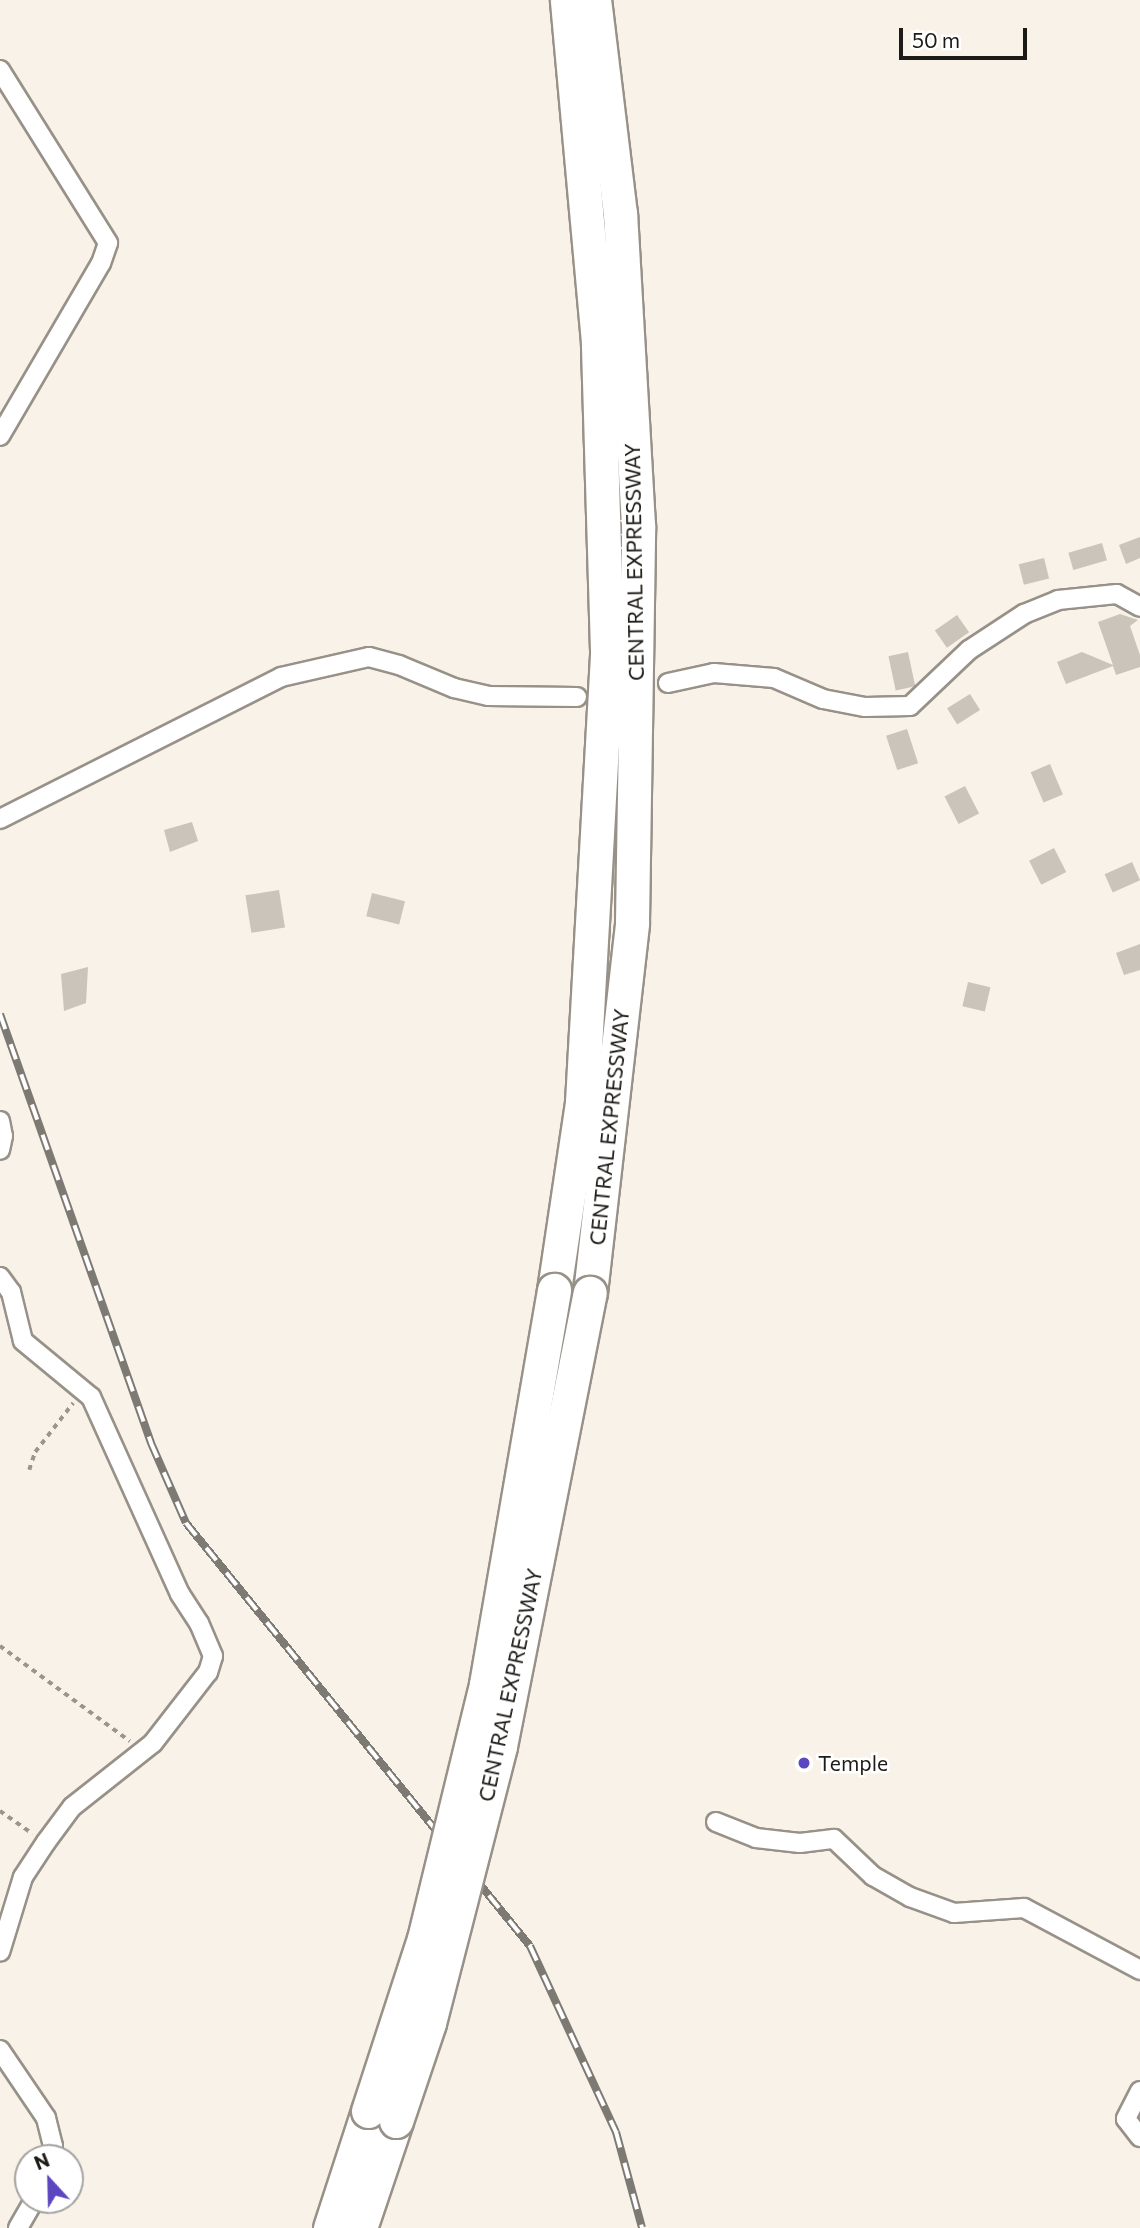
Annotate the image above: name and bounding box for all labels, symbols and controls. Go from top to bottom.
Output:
scale bar [902,14,1030,58]
text: 50 m [912,27,960,52]
street label: CENTRAL EXPRESSWAY [619,443,649,681]
street label: CENTRAL EXPRESSWAY [584,1008,634,1246]
street label: CENTRAL EXPRESSWAY [473,1566,547,1804]
place label: Temple [818,1750,888,1776]
marker: Temple [796,1755,812,1771]
north arrow [14,2144,84,2214]
text: N [31,2148,53,2174]

